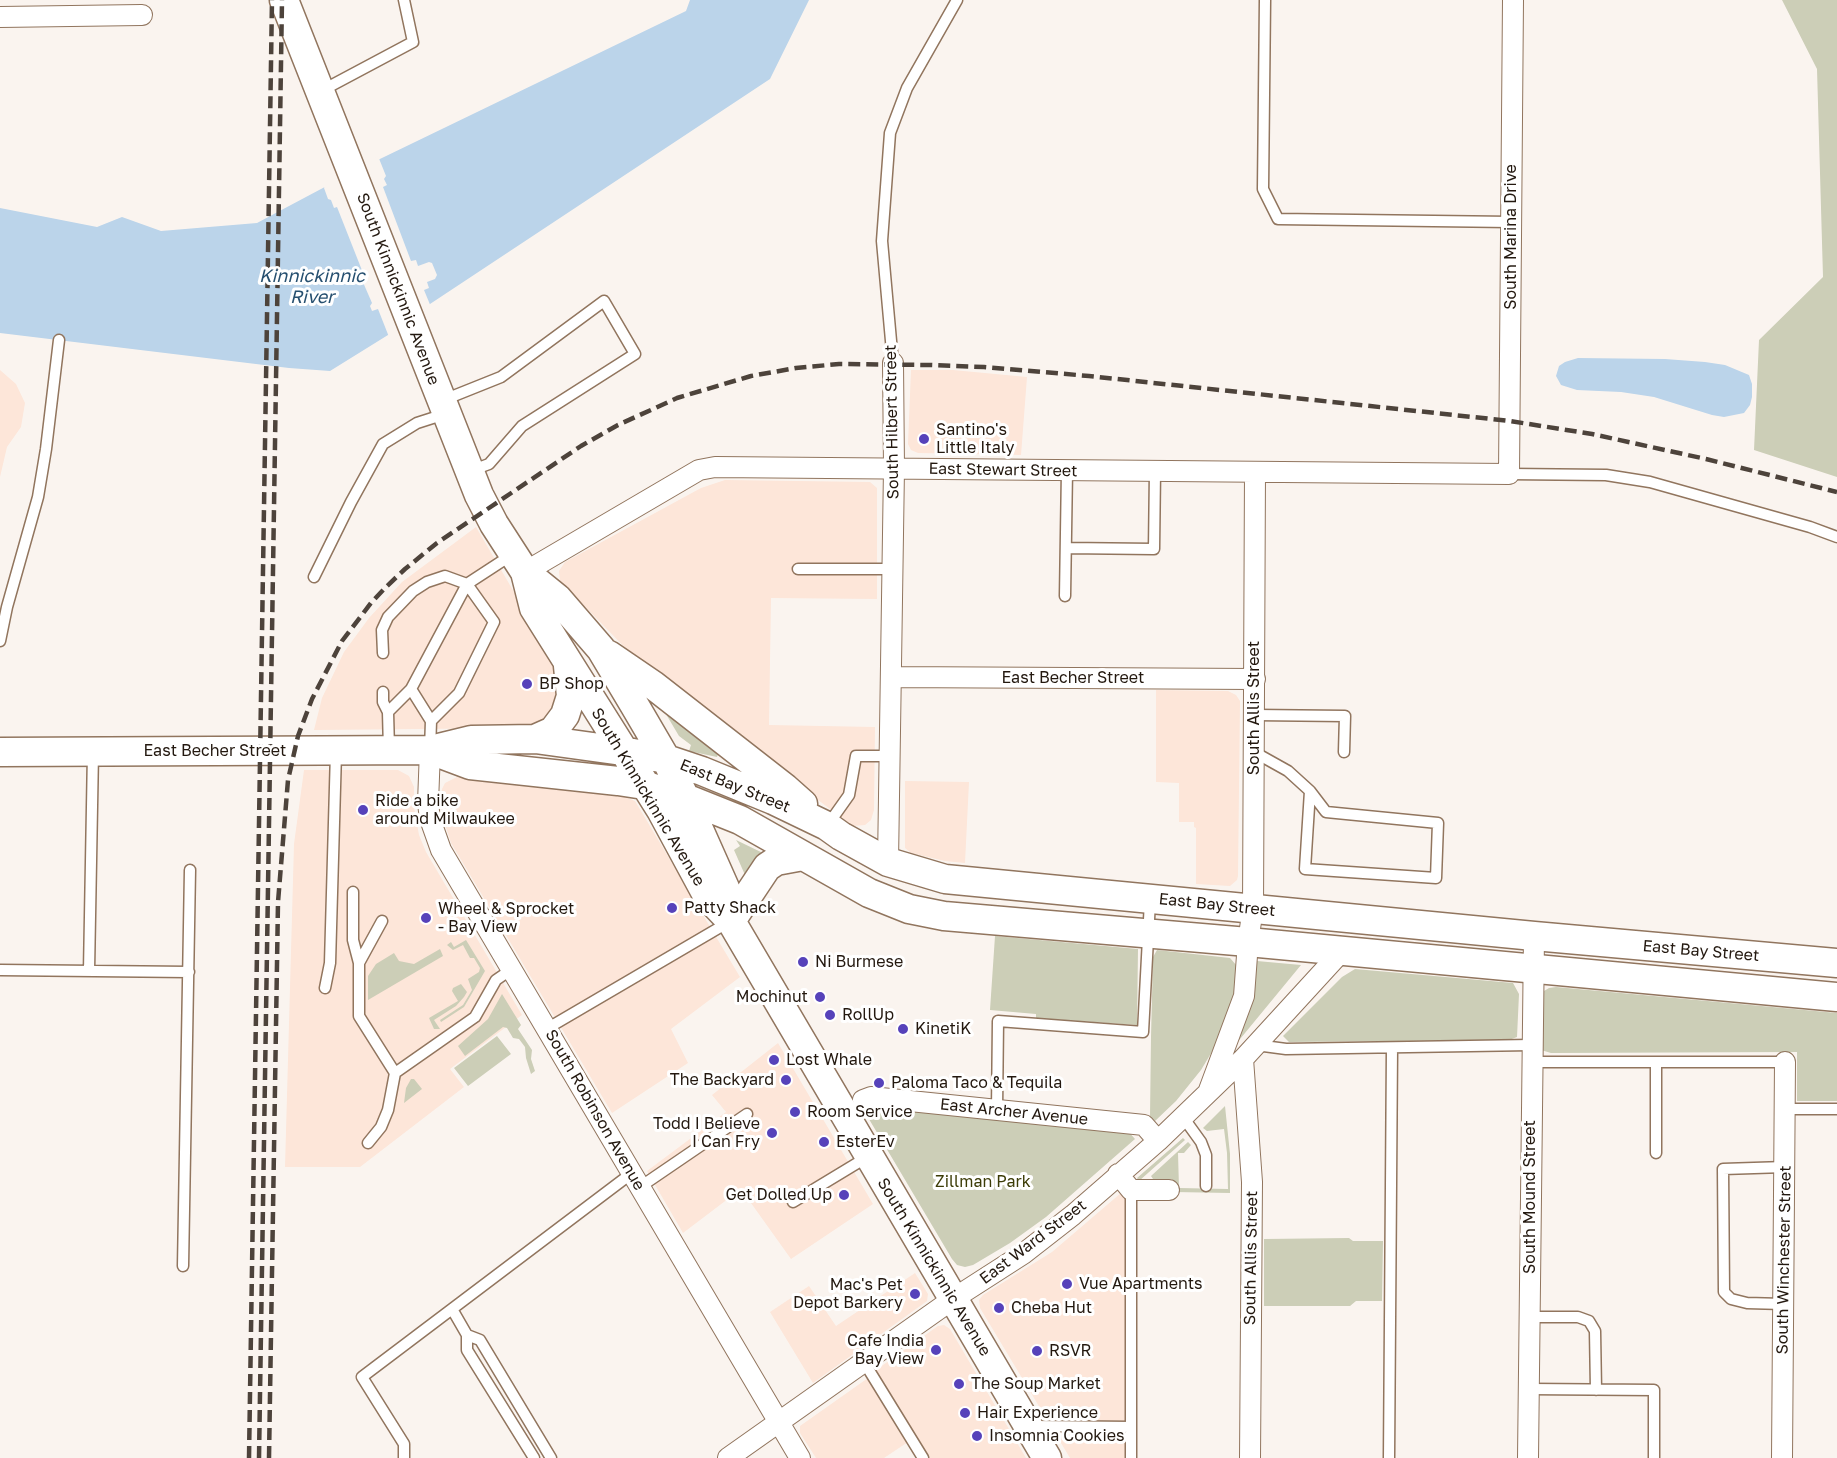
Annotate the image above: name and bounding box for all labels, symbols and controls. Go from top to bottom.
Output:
street label: South Marina Drive [1501,164,1521,310]
street label: South Kinnickinnic Avenue [352,190,444,388]
water label: Kinnickinnic River [259,265,365,308]
street label: South Hilbert Street [881,344,903,500]
place label: Santino's Little Italy [936,420,1015,458]
marker: Santino's Little Italy [917,432,931,446]
street label: East Stewart Street [928,459,1078,481]
street label: South Allis Street [1244,641,1264,775]
street label: East Becher Street [1002,668,1144,688]
place label: BP Shop [539,674,604,694]
marker: BP Shop [520,677,534,691]
street label: South Kinnickinnic Avenue [587,705,709,889]
street label: East Becher Street [144,741,286,761]
street label: East Bay Street [677,755,793,817]
place label: Ride a bike around Milwaukee [375,791,515,829]
marker: Ride a bike around Milwaukee [356,803,370,817]
street label: East Bay Street [1158,889,1276,921]
place label: Patty Shack [684,898,776,918]
place label: Wheel & Sprocket - Bay View [438,899,574,937]
marker: Patty Shack [665,901,679,915]
marker: Wheel & Sprocket - Bay View [419,911,433,925]
street label: East Bay Street [1642,936,1760,966]
place label: Ni Burmese [815,952,903,972]
marker: Ni Burmese [796,955,810,969]
place label: Mochinut [736,987,808,1007]
marker: Mochinut [813,990,827,1004]
place label: RollUp [842,1005,894,1025]
marker: RollUp [823,1008,837,1022]
place label: KinetiK [915,1019,971,1039]
marker: KinetiK [896,1022,910,1036]
street label: South Robinson Avenue [541,1026,649,1194]
place label: Lost Whale [786,1050,872,1070]
marker: Lost Whale [767,1053,781,1067]
place label: The Backyard [670,1070,774,1090]
marker: The Backyard [779,1073,793,1087]
place label: Paloma Taco & Tequila [891,1073,1062,1093]
marker: Paloma Taco & Tequila [872,1076,886,1090]
street label: East Archer Avenue [939,1095,1089,1129]
place label: Room Service [807,1102,913,1122]
marker: Room Service [788,1105,802,1119]
place label: Todd I Believe I Can Fry [653,1114,760,1152]
street label: South Mound Street [1520,1120,1540,1274]
marker: Todd I Believe I Can Fry [765,1126,779,1140]
place label: EsterEv [836,1132,895,1152]
marker: EsterEv [817,1135,831,1149]
street label: South Winchester Street [1773,1165,1795,1355]
park label: Zillman Park [935,1172,1031,1192]
street label: South Kinnickinnic Avenue [873,1175,995,1359]
place label: Get Dolled Up [726,1185,832,1205]
marker: Get Dolled Up [837,1188,851,1202]
street label: South Allis Street [1240,1191,1262,1325]
street label: East Ward Street [976,1196,1090,1288]
place label: Vue Apartments [1079,1274,1203,1294]
place label: Mac's Pet Depot Barkery [793,1275,903,1313]
marker: Vue Apartments [1060,1277,1074,1291]
marker: Mac's Pet Depot Barkery [908,1287,922,1301]
place label: Cheba Hut [1011,1298,1092,1318]
marker: Cheba Hut [992,1301,1006,1315]
place label: Cafe India Bay View [847,1331,924,1369]
place label: RSVR [1049,1341,1091,1361]
marker: Cafe India Bay View [929,1343,943,1357]
marker: RSVR [1030,1344,1044,1358]
place label: The Soup Market [971,1374,1101,1394]
marker: The Soup Market [952,1377,966,1391]
place label: Hair Experience [977,1403,1098,1423]
marker: Hair Experience [958,1406,972,1420]
place label: Insomnia Cookies [989,1426,1124,1446]
marker: Insomnia Cookies [970,1429,984,1443]

